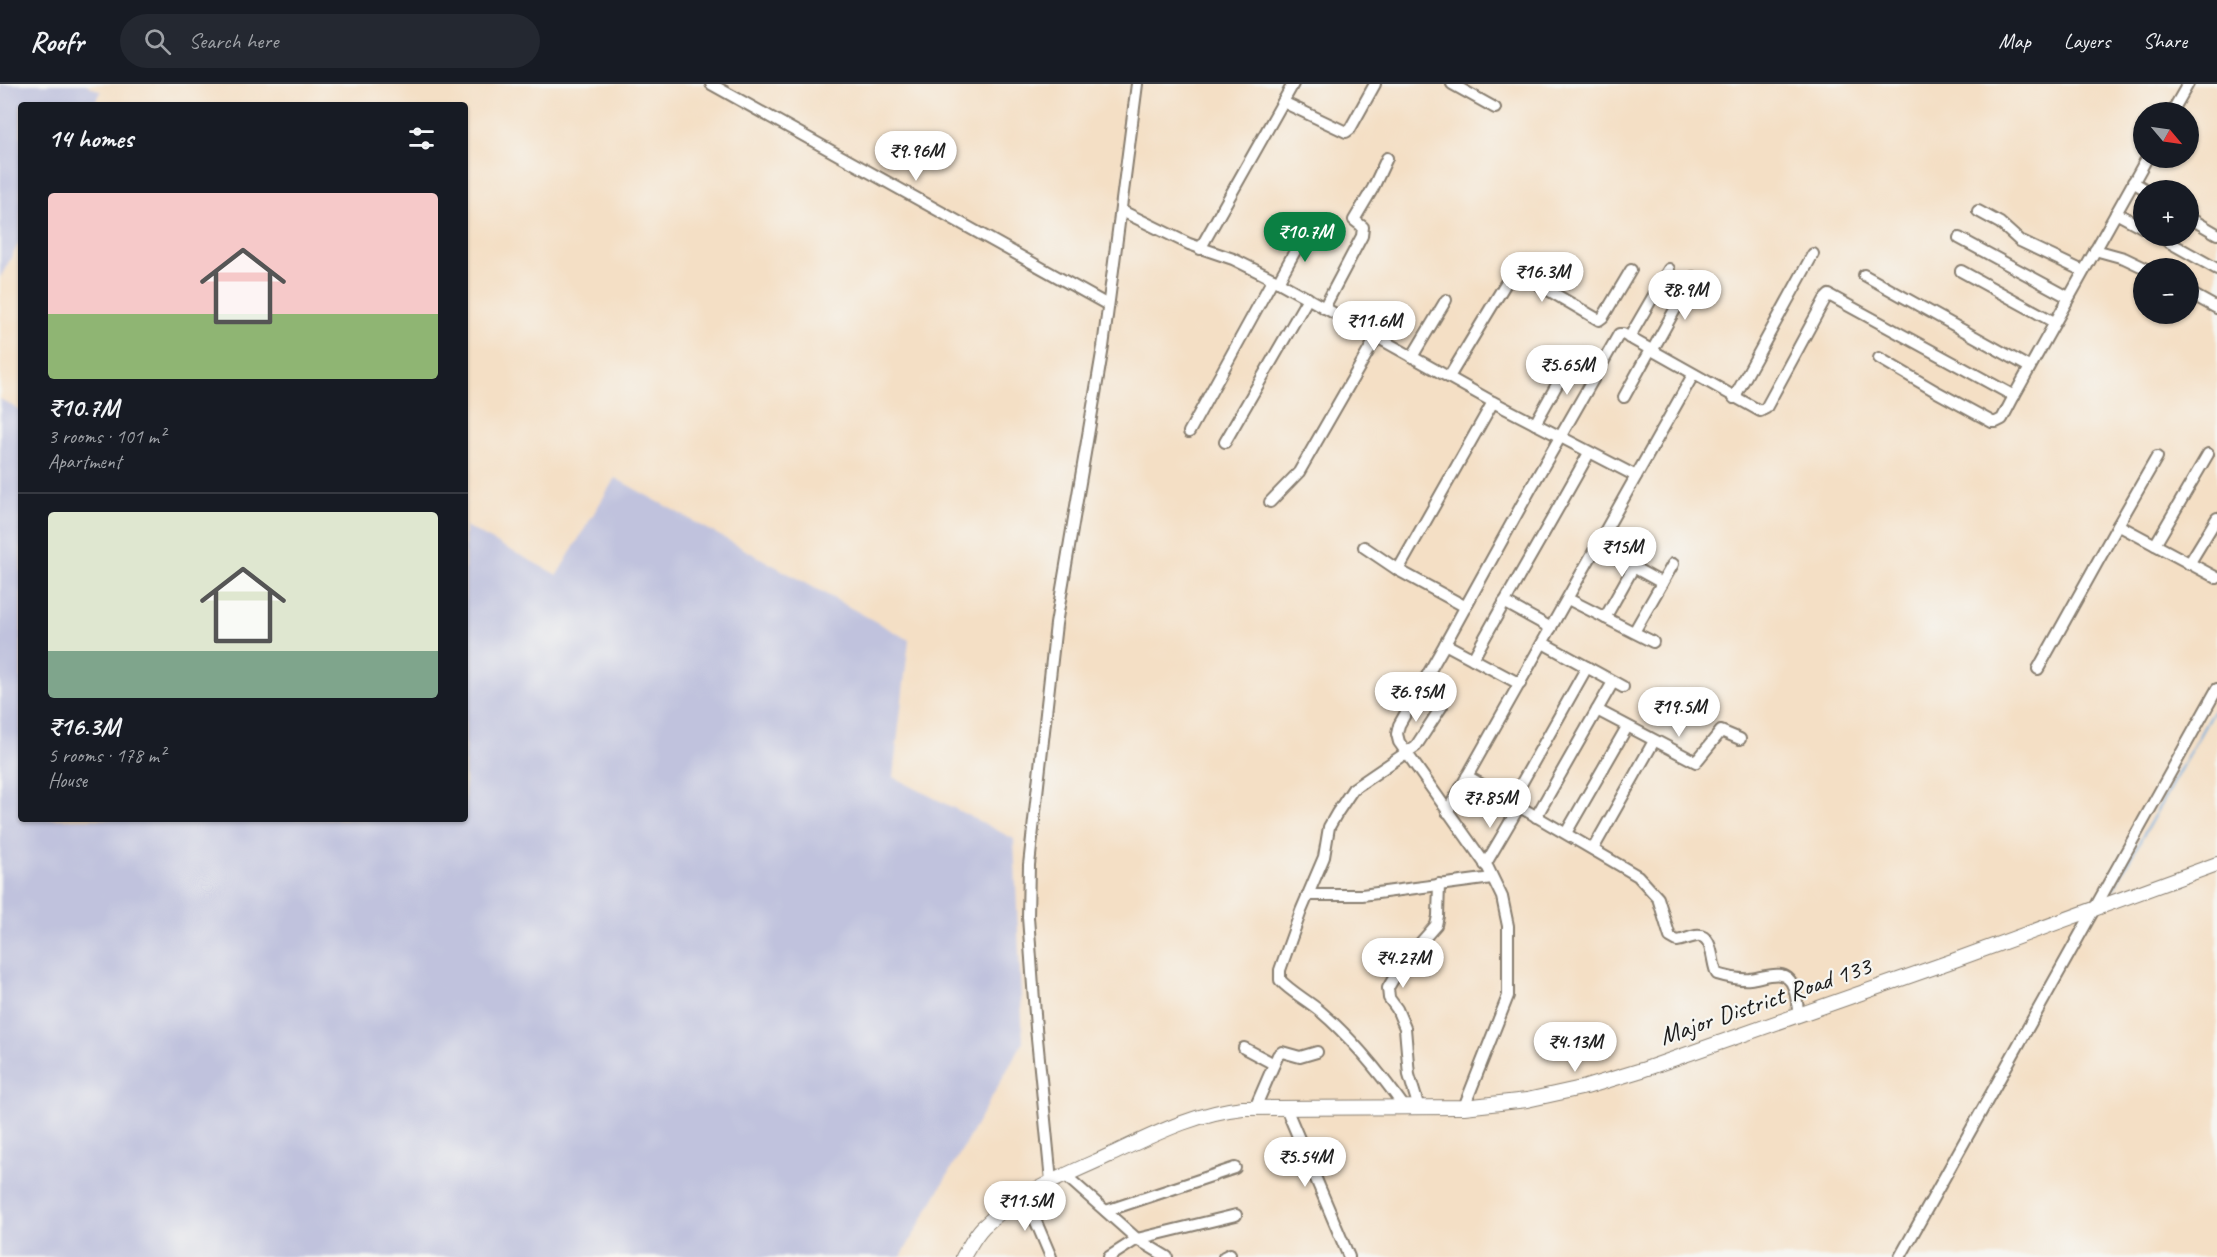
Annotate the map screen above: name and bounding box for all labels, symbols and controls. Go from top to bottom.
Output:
search box [120,14,540,68]
text: Roofr [30,24,84,59]
icon: search [141,25,174,58]
text: Search here [189,27,278,55]
text: Map [1998,28,2031,54]
text: Layers [2064,28,2110,54]
text: Share [2143,28,2187,54]
north arrow [2133,102,2199,168]
map controls [2133,102,2199,324]
text: 14 homes [48,122,133,155]
icon: filters [405,122,438,155]
pin: ₹9.96M [867,131,965,182]
text: ₹9.96M [889,138,943,163]
button: + [2133,180,2199,246]
pin: ₹10.7M [1256,212,1354,263]
text: ₹10.7M [1278,219,1332,244]
icon: home [189,232,297,340]
pin: ₹16.3M [1493,252,1591,303]
button: − [2133,258,2199,324]
text: ₹16.3M [1515,259,1569,284]
pin: ₹8.9M [1643,270,1727,321]
text: ₹8.9M [1662,277,1708,302]
pin: ₹11.6M [1325,301,1423,352]
text: ₹11.6M [1347,308,1401,333]
pin: ₹5.65M [1518,345,1616,396]
text: ₹5.65M [1540,352,1594,377]
text: ₹10.7M [48,391,119,424]
text: 3 rooms · 101 m² [48,424,165,449]
text: Apartment [48,449,121,474]
pin: ₹15M [1586,527,1658,578]
text: ₹15M [1601,534,1643,559]
icon: home [189,551,297,659]
pin: ₹6.95M [1367,672,1465,723]
text: ₹6.95M [1389,679,1443,704]
pin: ₹19.5M [1630,687,1728,738]
text: ₹19.5M [1652,694,1706,719]
text: ₹16.3M [48,710,119,743]
text: 5 rooms · 178 m² [48,743,165,768]
text: House [48,768,87,793]
pin: ₹7.85M [1441,778,1539,829]
text: ₹7.85M [1463,785,1517,810]
pin: ₹4.27M [1354,938,1452,989]
text: ₹4.27M [1376,945,1430,970]
street label: Major District Road 133 [1655,949,1877,1053]
pin: ₹4.13M [1526,1022,1624,1073]
text: ₹4.13M [1548,1029,1602,1054]
pin: ₹5.54M [1256,1137,1354,1188]
text: ₹5.54M [1278,1144,1332,1169]
pin: ₹11.5M [976,1181,1074,1232]
text: ₹11.5M [998,1188,1052,1213]

